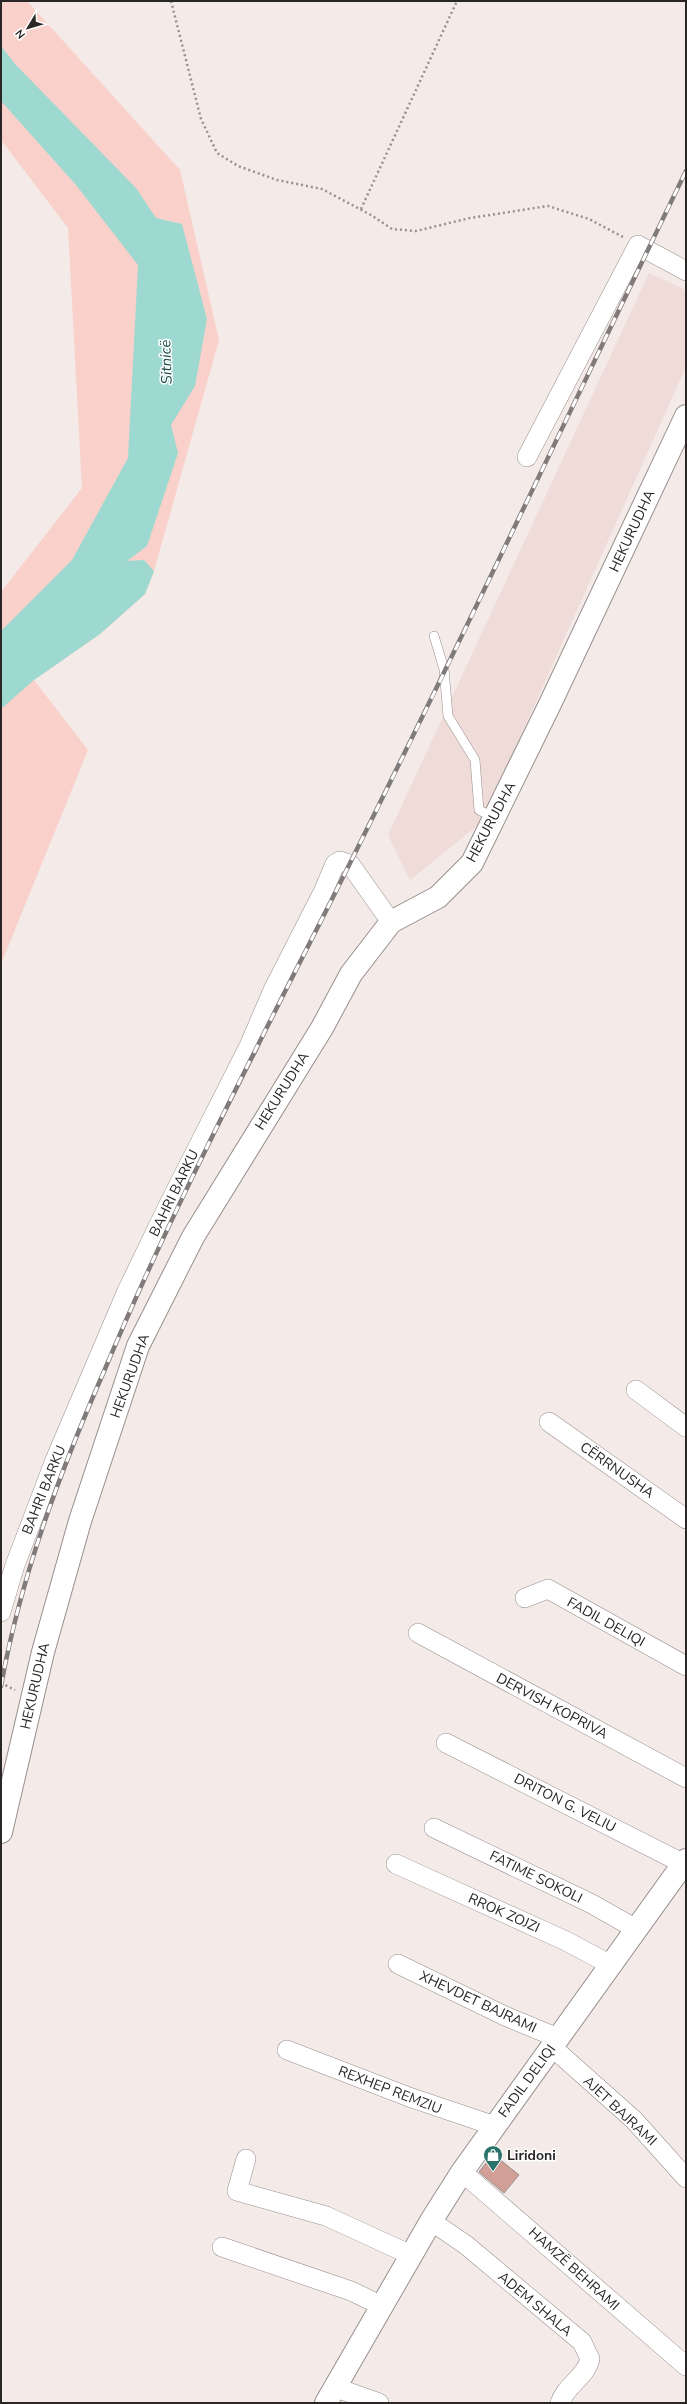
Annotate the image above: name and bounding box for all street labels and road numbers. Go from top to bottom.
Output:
street label: HEKURUDHA [605,487,659,575]
street label: HEKURUDHA [462,778,520,866]
street label: HEKURUDHA [251,1048,313,1134]
street label: BAHRI BARKU [145,1146,203,1240]
street label: HEKURUDHA [106,1331,154,1421]
street label: CËRRNUSHA [576,1437,658,1503]
street label: BAHRI BARKU [17,1443,71,1537]
street label: FADIL DELIQI [564,1593,648,1651]
street label: HEKURUDHA [16,1641,54,1731]
street label: DERVISH KOPRIVA [493,1669,611,1743]
street label: DRITON G. VELIU [511,1769,619,1837]
street label: FATIME SOKOLI [486,1846,586,1908]
street label: RROK ZOJZI [465,1889,543,1937]
street label: XHEVDET BAJRAMI [416,1967,540,2037]
street label: FADIL DELIQI [494,2041,560,2121]
street label: REXHEP REMZIU [336,2062,444,2118]
street label: AJET BAJRAMI [579,2072,661,2150]
street label: HAMZË BEHRAMI [525,2223,623,2315]
street label: ADEM SHALA [494,2267,576,2341]

